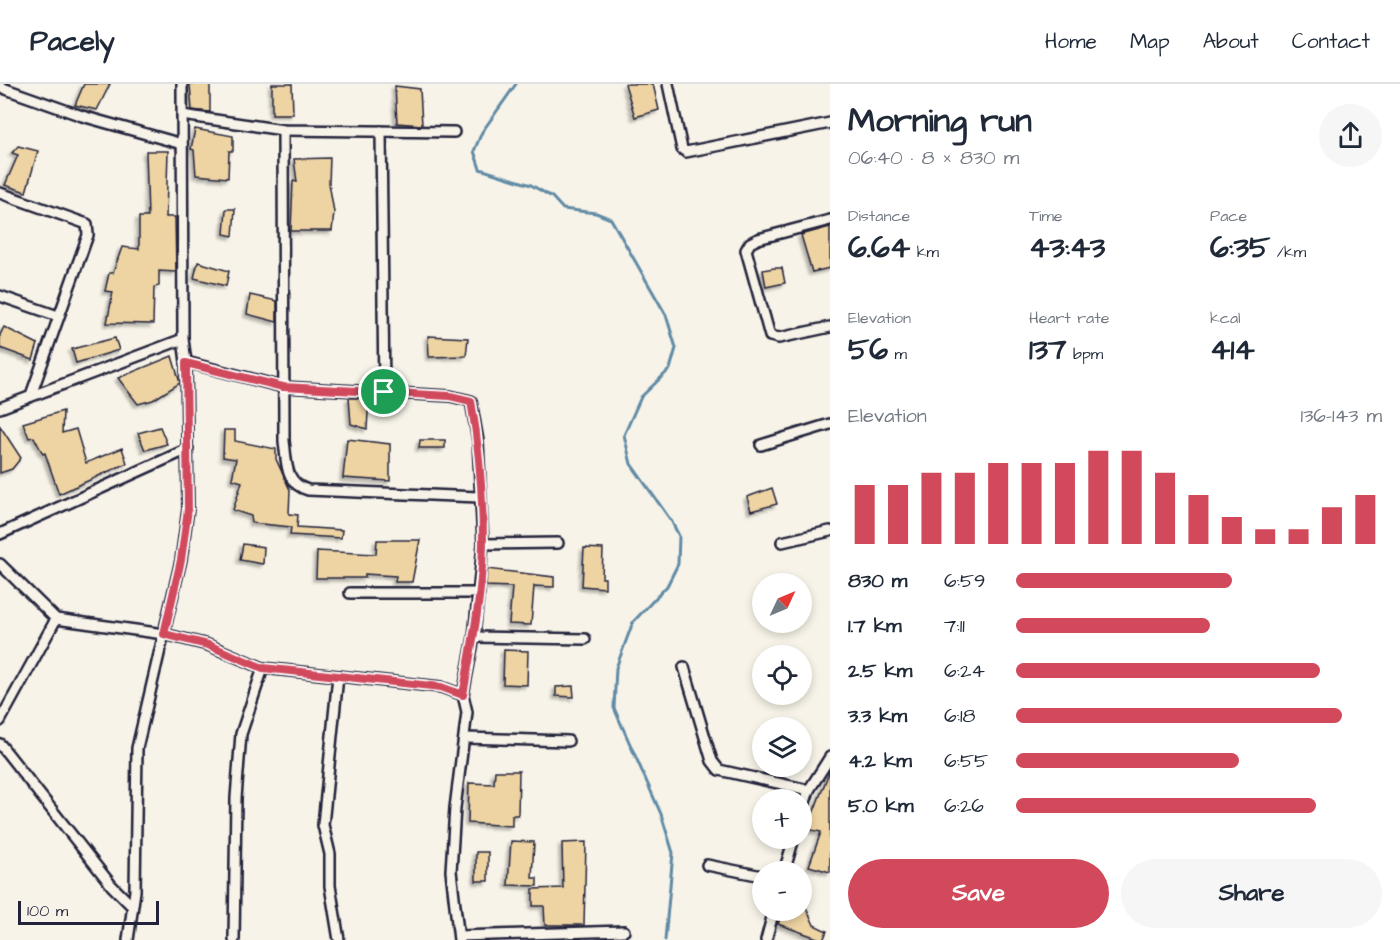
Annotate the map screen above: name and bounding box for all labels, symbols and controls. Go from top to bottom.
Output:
text: Pacely [30,22,115,61]
text: Home [1045,27,1097,56]
text: Map [1130,27,1170,56]
text: About [1203,27,1259,56]
text: Contact [1292,27,1370,56]
text: Morning run [848,98,1032,144]
button: share [1319,104,1382,167]
text: 06:40 · 8 × 830 m [848,144,1019,172]
text: Distance [848,205,910,227]
text: Time [1029,205,1063,227]
text: Pace [1210,205,1247,227]
text: 6.64 [848,227,910,269]
text: 43:43 [1029,227,1105,269]
text: 6:35 [1210,227,1270,269]
text: km [910,241,939,263]
text: /km [1270,241,1306,263]
text: Elevation [848,307,911,329]
text: Heart rate [1029,307,1109,329]
text: kcal [1210,307,1241,329]
text: 56 [848,329,888,371]
text: 137 [1029,329,1067,371]
text: 414 [1210,329,1255,371]
text: m [888,343,907,365]
text: bpm [1067,343,1103,365]
pin [358,366,409,417]
icon: arrive [367,375,400,408]
text: Elevation [848,402,927,430]
text: 136–143 m [1301,402,1382,430]
text: 830 m [848,567,907,595]
text: 6:59 [944,567,985,595]
north arrow [752,573,812,633]
map controls [752,573,812,921]
text: 1.7 km [848,612,902,640]
text: 7:11 [944,612,965,640]
button: locate [752,645,812,705]
text: 2.5 km [848,657,912,685]
text: 6:24 [944,657,985,685]
text: 3.3 km [848,702,907,730]
text: 6:18 [944,702,975,730]
button: layers [752,717,812,777]
text: 4.2 km [848,747,912,775]
text: 6:55 [944,747,988,775]
button: + [752,789,812,849]
text: 5.0 km [848,792,913,820]
text: 6:26 [944,792,984,820]
button: Save [848,859,1109,928]
button: Share [1121,859,1382,928]
button: − [752,861,812,921]
scale bar [18,898,159,926]
text: 100 m [27,900,68,922]

